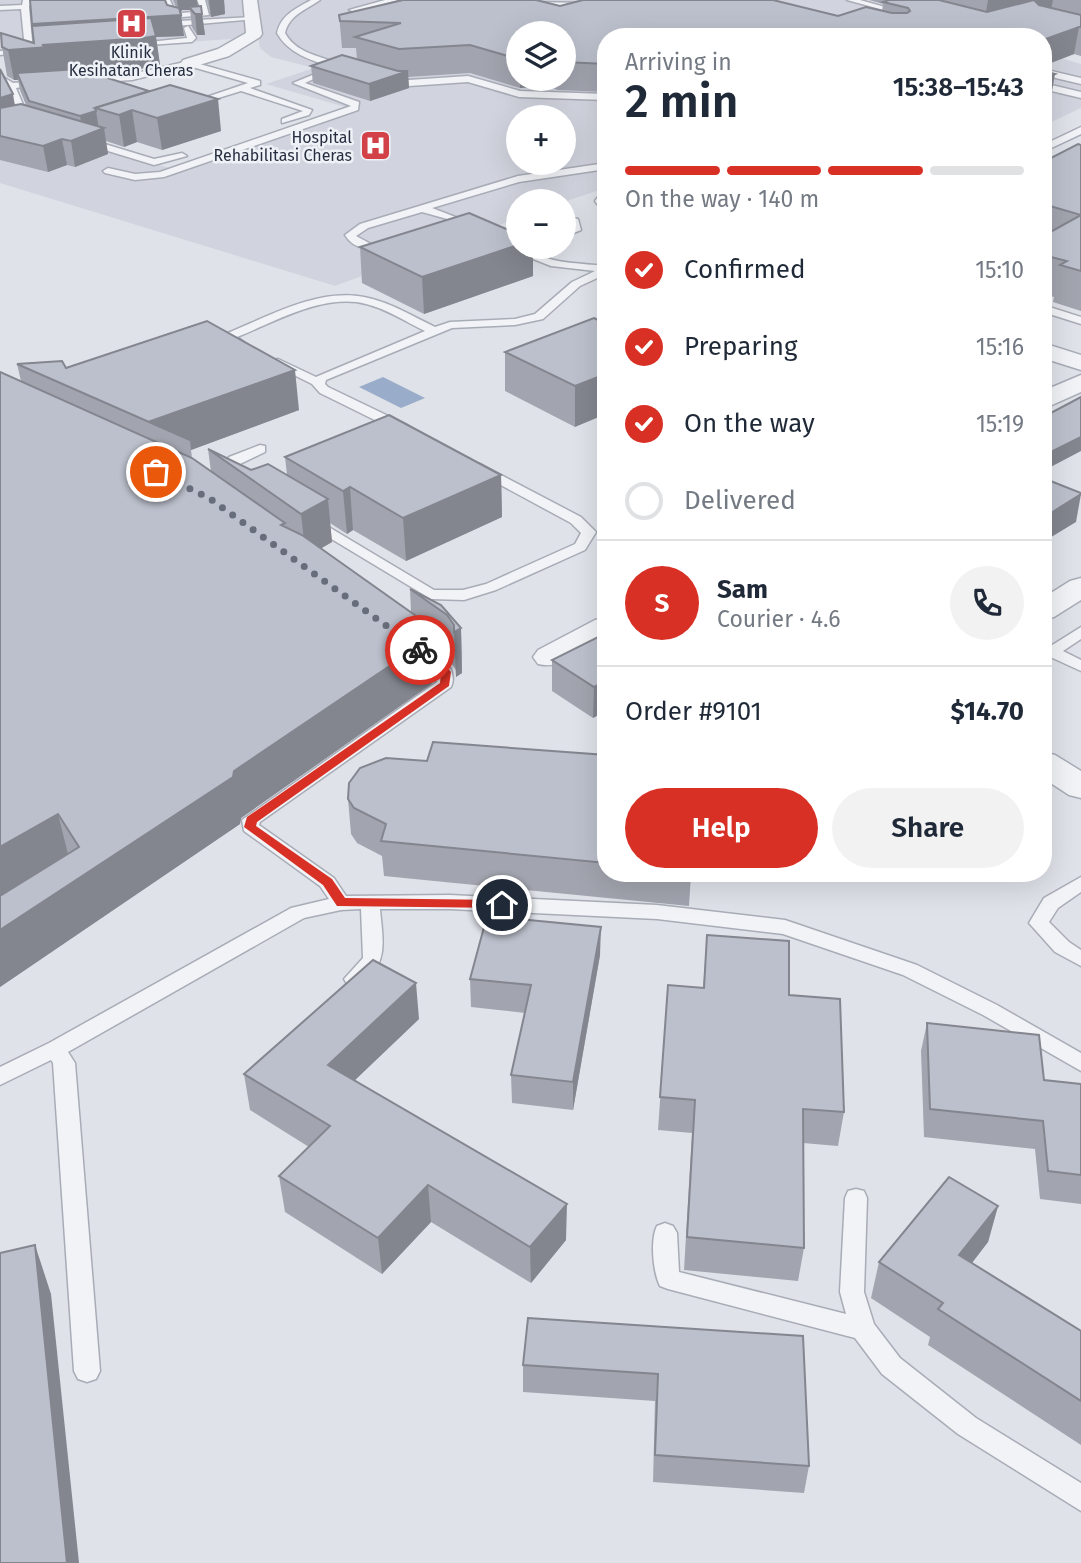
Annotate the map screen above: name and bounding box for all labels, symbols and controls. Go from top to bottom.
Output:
hospital icon: Klinik Kesihatan Cheras [114,6,148,40]
map controls [506,21,576,259]
button: layers [506,21,576,91]
place label: Klinik Kesihatan Cheras [69,43,193,80]
text: Arriving in [625,48,732,76]
text: 15:38–15:43 [893,72,1024,103]
text: 2 min [625,74,738,129]
button: + [506,105,576,175]
place label: Hospital Rehabilitasi Cheras [214,128,352,165]
hospital icon: Hospital Rehabilitasi Cheras [358,129,392,163]
text: On the way · 140 m [625,185,819,213]
button: − [506,189,576,259]
icon: check [625,251,663,289]
text: Confirmed [684,254,805,285]
text: 15:10 [975,256,1024,284]
icon: check [625,328,663,366]
text: Preparing [684,331,797,362]
text: 15:16 [976,333,1024,361]
icon: check [625,405,663,443]
text: On the way [684,408,815,439]
text: 15:19 [976,410,1024,438]
pin [126,442,186,502]
icon: bag [137,453,175,491]
text: Delivered [684,485,796,516]
button: phone [950,566,1024,640]
text: Sam [717,574,768,605]
text: S [655,588,669,619]
text: Courier · 4.6 [717,605,841,633]
courier [385,615,455,685]
icon: bike [401,631,439,669]
text: Order #9101 [625,696,762,727]
text: $14.70 [951,696,1024,727]
button: Help [625,788,818,868]
button: Share [832,788,1024,868]
pin [472,875,532,935]
icon: home [483,886,521,924]

